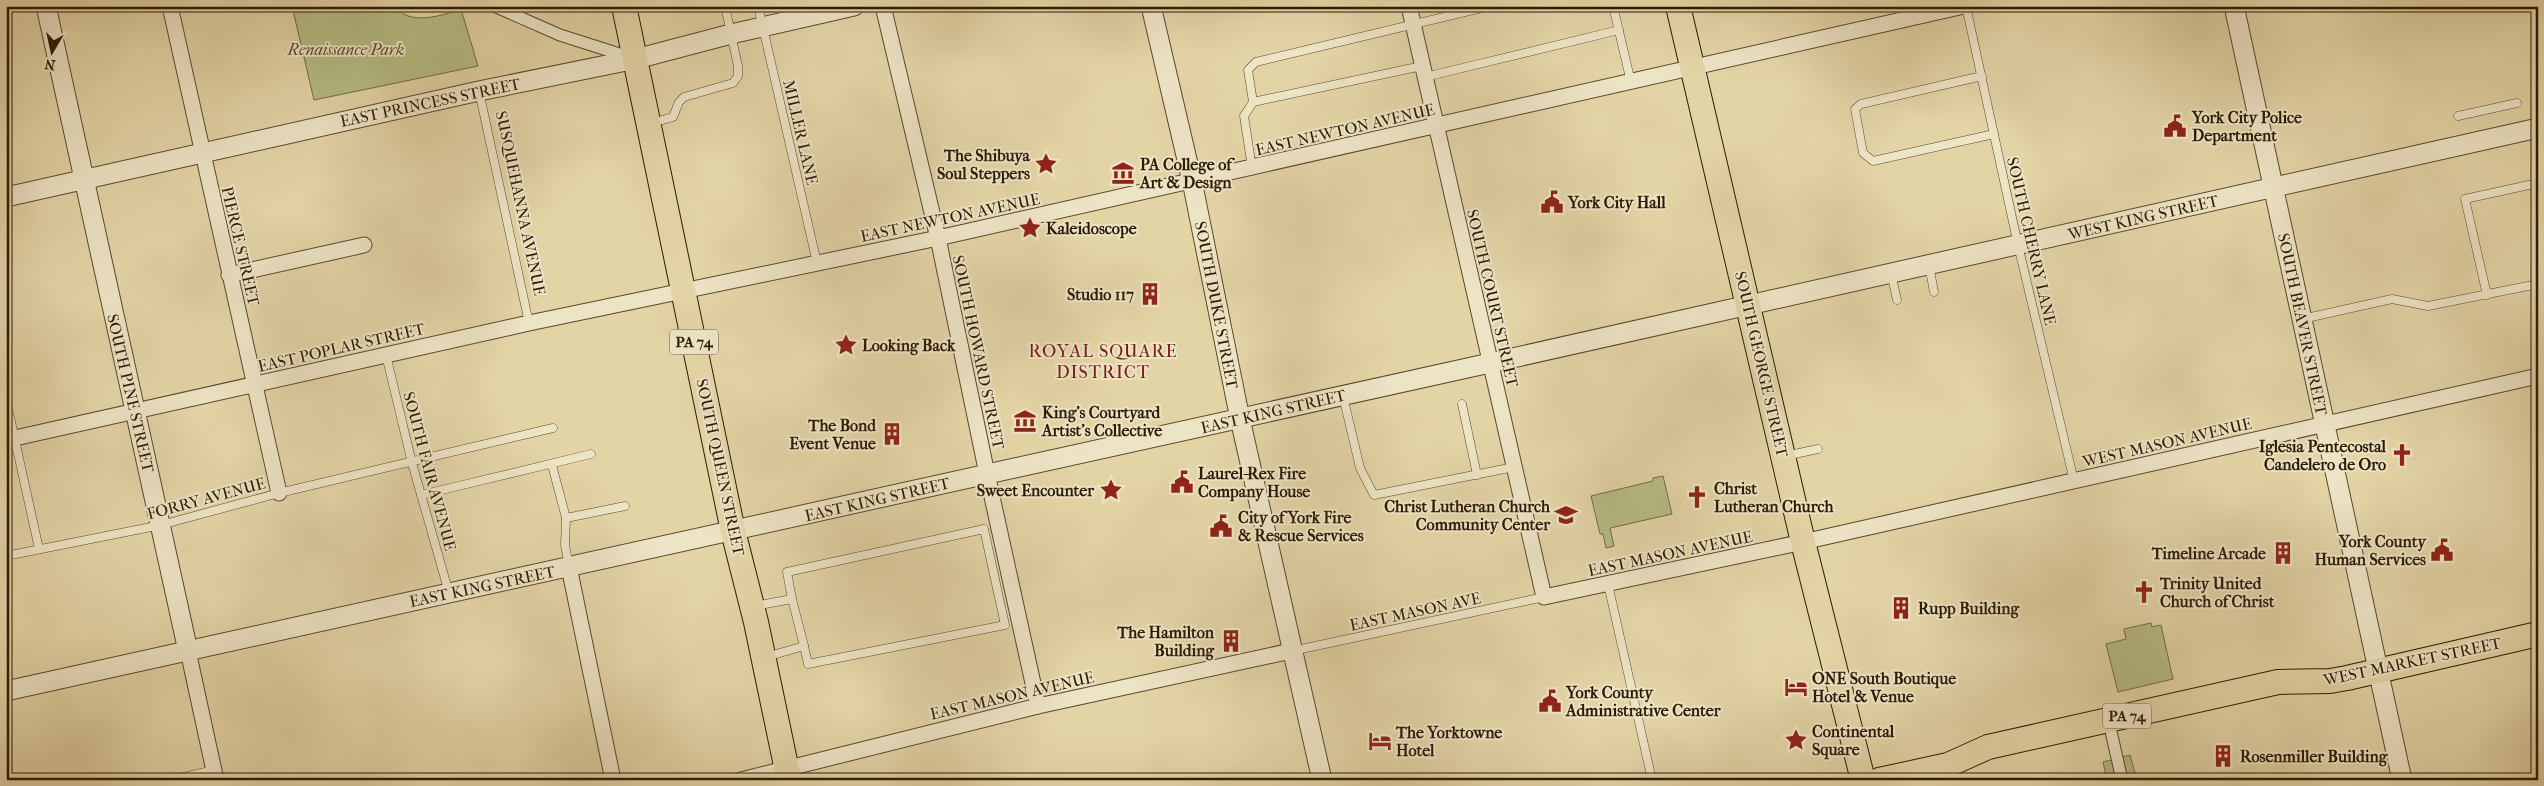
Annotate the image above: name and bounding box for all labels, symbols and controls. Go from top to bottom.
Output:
north arrow [28,28,78,78]
park label: Renaissance Park [287,40,404,59]
text: N [43,55,57,74]
street label: EAST PRINCESS STREET [338,74,522,131]
street label: MILLER LANE [779,78,822,187]
street label: EAST NEWTON AVENUE [1254,100,1437,159]
place label: York City Police Department [2191,108,2302,146]
street label: SUSQUEHANNA AVENUE [492,109,549,297]
public building icon: York City Police Department [2162,113,2188,139]
place label: The Shibuya Soul Steppers [937,146,1031,184]
place icon: The Shibuya Soul Steppers [1033,151,1059,177]
place label: PA College of Art & Design [1139,155,1235,193]
street label: SOUTH CHERRY LANE [2003,155,2060,327]
museum icon: PA College of Art & Design [1110,160,1136,186]
street label: PIERCE STREET [218,185,264,308]
street label: EAST NEWTON AVENUE [859,189,1042,246]
public building icon: York City Hall [1539,189,1565,215]
street label: WEST KING STREET [2065,191,2220,244]
place label: York City Hall [1567,193,1666,213]
street label: SOUTH COURT STREET [1463,207,1522,389]
place icon: Kaleidoscope [1017,215,1043,241]
place label: Kaleidoscope [1046,219,1137,239]
street label: SOUTH DUKE STREET [1191,220,1242,391]
street label: SOUTH BEAVER STREET [2274,231,2331,417]
street label: SOUTH HOWARD STREET [949,253,1008,451]
street label: SOUTH GEORGE STREET [1731,269,1792,459]
building icon: Studio 117 [1137,281,1163,307]
place label: Studio 117 [1067,285,1134,304]
street label: SOUTH PINE STREET [103,312,158,474]
street label: EAST POPLAR STREET [256,319,427,376]
road number: PA 74 [670,330,718,354]
place icon: Looking Back [833,332,859,358]
place label: Looking Back [862,336,956,356]
district label: ROYAL SQUARE DISTRICT [1028,341,1178,383]
street label: SOUTH QUEEN STREET [692,377,749,558]
street label: EAST KING STREET [1199,386,1348,437]
street label: SOUTH FAIR AVENUE [399,390,460,553]
place label: King's Courtyard Artist's Collective [1041,403,1162,440]
museum icon: King's Courtyard Artist's Collective [1012,408,1038,434]
street label: WEST MASON AVENUE [2080,414,2254,471]
place label: The Bond Event Venue [789,416,877,453]
building icon: The Bond Event Venue [879,421,905,447]
place label: Iglesia Pentecostal Candelero de Oro [2259,437,2387,474]
church icon: Iglesia Pentecostal Candelero de Oro [2389,442,2415,468]
place label: Laurel-Rex Fire Company House [1198,464,1310,502]
public building icon: Laurel-Rex Fire Company House [1169,469,1195,495]
street label: FORRY AVENUE [145,474,268,523]
street label: EAST KING STREET [803,474,952,525]
place icon: Sweet Encounter [1098,477,1124,503]
place label: Christ Lutheran Church [1714,479,1834,516]
place label: Sweet Encounter [977,481,1095,500]
church icon: Christ Lutheran Church [1684,484,1710,510]
place label: Christ Lutheran Church Community Center [1384,497,1551,535]
school or university icon: Christ Lutheran Church Community Center [1553,502,1579,528]
place label: City of York Fire & Rescue Services [1238,508,1364,545]
public building icon: City of York Fire & Rescue Services [1208,513,1234,539]
street label: EAST MASON AVENUE [1586,527,1754,580]
place label: York County Human Services [2315,532,2427,569]
public building icon: York County Human Services [2429,537,2455,563]
building icon: Timeline Arcade [2270,540,2296,566]
place label: Timeline Arcade [2151,544,2266,563]
street label: EAST KING STREET [408,562,557,611]
place label: Trinity United Church of Christ [2159,574,2275,611]
church icon: Trinity United Church of Christ [2131,579,2157,605]
street label: EAST MASON AVE [1348,588,1483,635]
building icon: Rupp Building [1888,595,1914,621]
place label: Rupp Building [1918,599,2019,619]
place label: The Hamilton Building [1116,623,1215,661]
building icon: The Hamilton Building [1218,628,1244,654]
street label: WEST MARKET STREET [2321,633,2503,690]
street label: EAST MASON AVENUE [928,667,1096,724]
place label: ONE South Boutique Hotel & Venue [1812,669,1956,706]
hotel icon: ONE South Boutique Hotel & Venue [1783,674,1809,700]
place label: York County Administrative Center [1565,683,1722,720]
public building icon: York County Administrative Center [1537,688,1563,714]
road number: PA 74 [2103,704,2151,728]
place label: Continental Square [1812,722,1895,760]
place label: The Yorktowne Hotel [1395,723,1502,760]
place icon: Continental Square [1783,727,1809,753]
hotel icon: The Yorktowne Hotel [1367,728,1393,754]
building icon: Rosenmiller Building [2210,743,2236,769]
place label: Rosenmiller Building [2240,747,2388,767]

